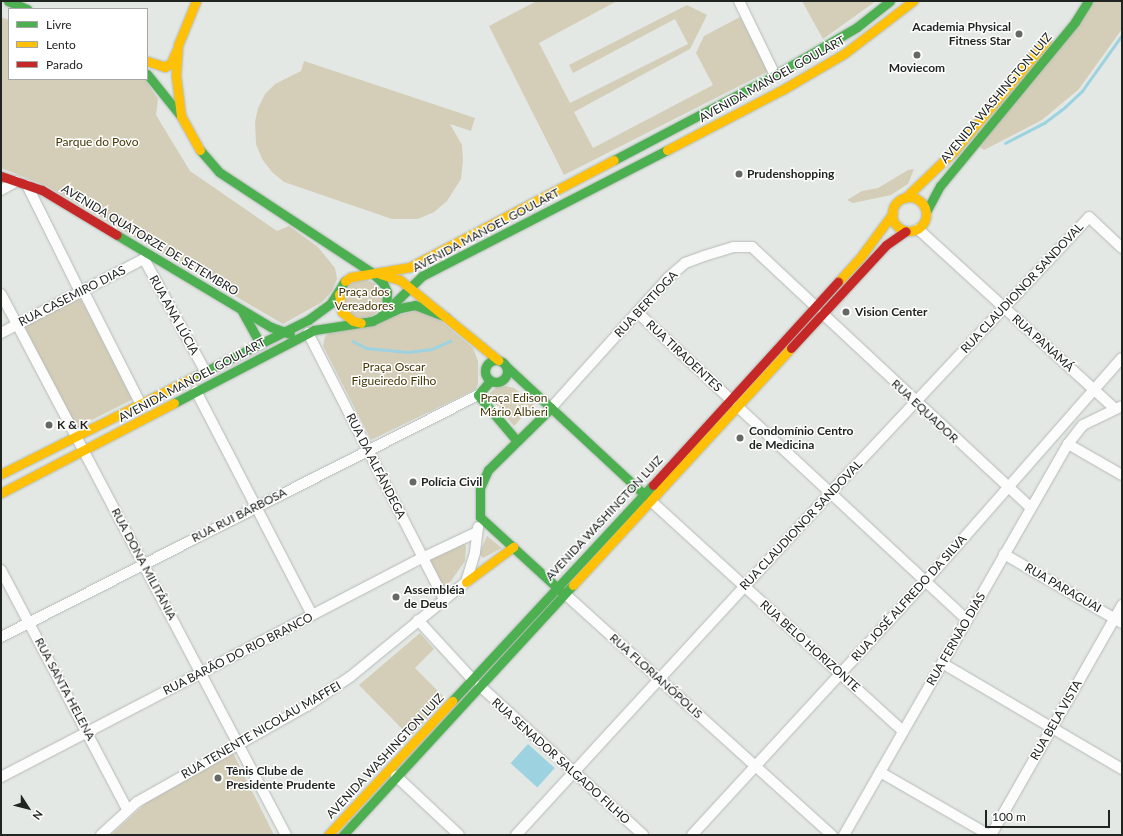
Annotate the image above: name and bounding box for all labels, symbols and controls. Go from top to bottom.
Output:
legend [8,8,148,80]
text: Livre [46,17,72,32]
place label: Academia Physical Fitness Star [912,20,1011,48]
marker: Academia Physical Fitness Star [1014,29,1024,39]
street label: AVENIDA WASHINGTON LUIZ [937,30,1055,166]
street label: AVENIDA MANOEL GOULART [696,33,848,125]
text: Lento [46,37,76,52]
marker: Moviecom [912,50,922,60]
text: Parado [46,57,83,72]
place label: Moviecom [889,61,945,75]
park label: Parque do Povo [56,135,138,149]
place label: Prudenshopping [747,167,834,181]
marker: Prudenshopping [734,169,744,179]
street label: AVENIDA QUATORZE DE SETEMBRO [59,181,241,299]
street label: AVENIDA MANOEL GOULART [410,185,562,275]
street label: RUA CLAUDIONOR SANDOVAL [958,220,1086,356]
street label: RUA CASEMIRO DIAS [16,263,128,329]
street label: RUA BERTIOGA [611,268,681,340]
street label: RUA ANA LÚCIA [146,272,202,358]
park label: Praça dos Vereadores [334,285,394,313]
place label: Vision Center [855,305,927,319]
marker: Vision Center [840,306,852,318]
street label: RUA PANAMÁ [1009,311,1077,375]
street label: RUA TIRADENTES [643,317,725,395]
street label: AVENIDA MANOEL GOULART [116,335,268,425]
park label: Praça Oscar Figueiredo Filho [352,360,436,388]
street label: RUA EQUADOR [888,376,962,446]
park label: Praça Edison Mário Albieri [480,391,548,419]
street label: RUA DA ALFÂNDEGA [343,410,409,522]
place label: K & K [57,418,88,432]
marker: K & K [44,420,54,430]
place label: Condomínio Centro de Medicina [749,424,853,452]
marker: Condomínio Centro de Medicina [734,432,746,444]
street label: AVENIDA WASHINGTON LUIZ [542,452,666,584]
street label: RUA CLAUDIONOR SANDOVAL [737,457,865,593]
place label: Polícia Civil [421,475,482,489]
marker: Polícia Civil [408,477,418,487]
street label: RUA RUI BARBOSA [189,485,289,545]
street label: RUA DONA MILITÂNIA [108,505,180,623]
street label: RUA JOSÉ ALFREDO DA SILVA [848,531,970,665]
street label: RUA PARAGUAI [1022,560,1104,616]
place label: Assembléia de Deus [404,583,465,611]
street label: RUA FERNÃO DIAS [923,590,989,688]
marker: Assembléia de Deus [391,592,401,602]
street label: RUA BELO HORIZONTE [757,597,863,695]
street label: RUA BARÃO DO RIO BRANCO [161,610,315,698]
street label: RUA FLORIANÓPOLIS [607,630,705,722]
street label: RUA SANTA HELENA [32,635,98,743]
street label: RUA BELA VISTA [1027,677,1085,763]
street label: RUA TENENTE NICOLAU MAFFEI [178,678,344,782]
street label: AVENIDA WASHINGTON LUIZ [323,690,447,822]
street label: RUA SENADOR SALGADO FILHO [489,695,633,827]
place label: Tênis Clube de Presidente Prudente [226,764,335,792]
marker: Tênis Clube de Presidente Prudente [213,773,223,783]
north arrow [8,788,48,828]
scale bar [987,802,1112,828]
text: N [30,808,46,823]
text: 100 m [992,809,1026,824]

